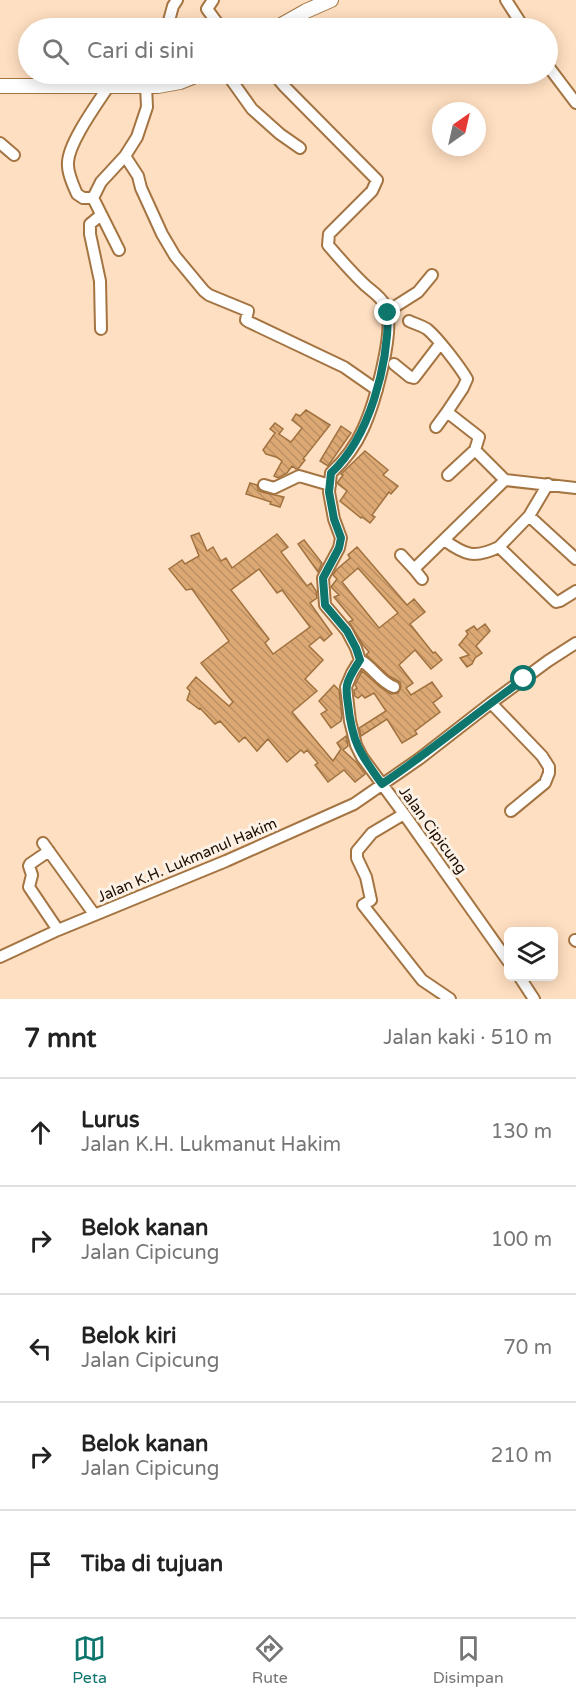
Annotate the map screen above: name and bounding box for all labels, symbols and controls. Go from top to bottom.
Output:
search box [18,18,558,84]
icon: search [39,35,72,68]
text: Cari di sini [87,38,194,64]
north arrow [432,102,486,156]
route end [374,299,400,325]
route start [510,665,536,691]
street label: Jalan Cipicung [395,783,471,877]
street label: Jalan K.H. Lukmanul Hakim [95,814,279,906]
map controls [504,927,558,981]
button: layers [504,927,558,981]
text: 7 mnt [24,1023,96,1054]
text: Jalan kaki · 510 m [383,1026,552,1050]
text: Lurus [81,1107,139,1133]
icon: ahead [24,1116,57,1149]
text: 130 m [491,1120,552,1144]
text: Jalan K.H. Lukmanut Hakim [81,1133,341,1157]
text: Belok kanan [81,1215,208,1241]
icon: right [24,1224,57,1257]
text: 100 m [491,1228,552,1252]
text: Jalan Cipicung [81,1241,219,1265]
text: Belok kiri [81,1323,177,1349]
icon: left [24,1332,57,1365]
text: 70 m [503,1336,552,1360]
text: Jalan Cipicung [81,1349,219,1373]
text: Belok kanan [81,1431,208,1457]
icon: right [24,1440,57,1473]
text: 210 m [491,1444,552,1468]
text: Jalan Cipicung [81,1457,219,1481]
icon: arrive [24,1548,57,1581]
text: Tiba di tujuan [81,1551,223,1577]
tab: Peta [72,1632,107,1688]
tab: Rute [252,1632,288,1688]
tab: Disimpan [433,1632,504,1688]

